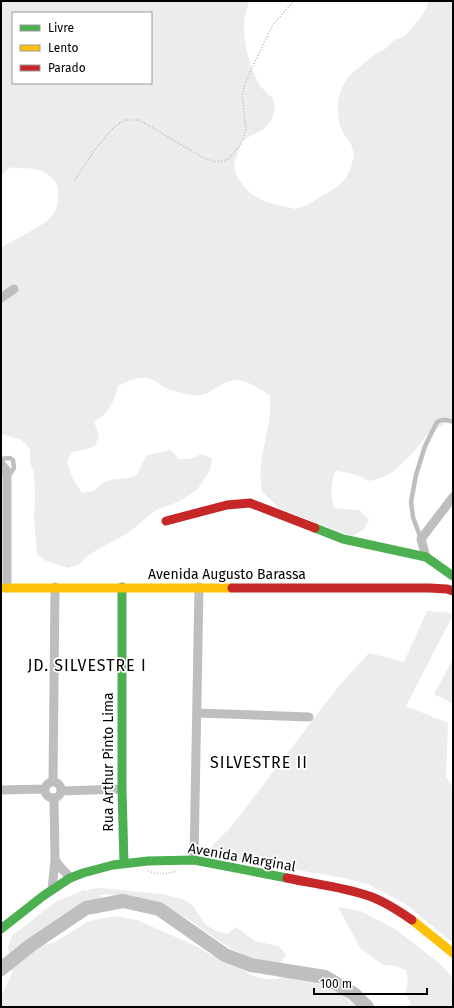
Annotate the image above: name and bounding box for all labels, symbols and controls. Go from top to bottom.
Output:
legend [12,12,152,84]
text: Livre [48,21,74,35]
text: Lento [48,41,78,55]
text: Parado [48,61,86,75]
street label: Avenida Augusto Barassa [148,566,306,583]
district label: JD. SILVESTRE I [27,656,147,675]
street label: Rua Arthur Pinto Lima [100,692,117,832]
district label: SILVESTRE II [210,753,308,772]
street label: Avenida Marginal [187,840,297,875]
scale bar [314,970,427,996]
text: 100 m [320,977,352,991]

